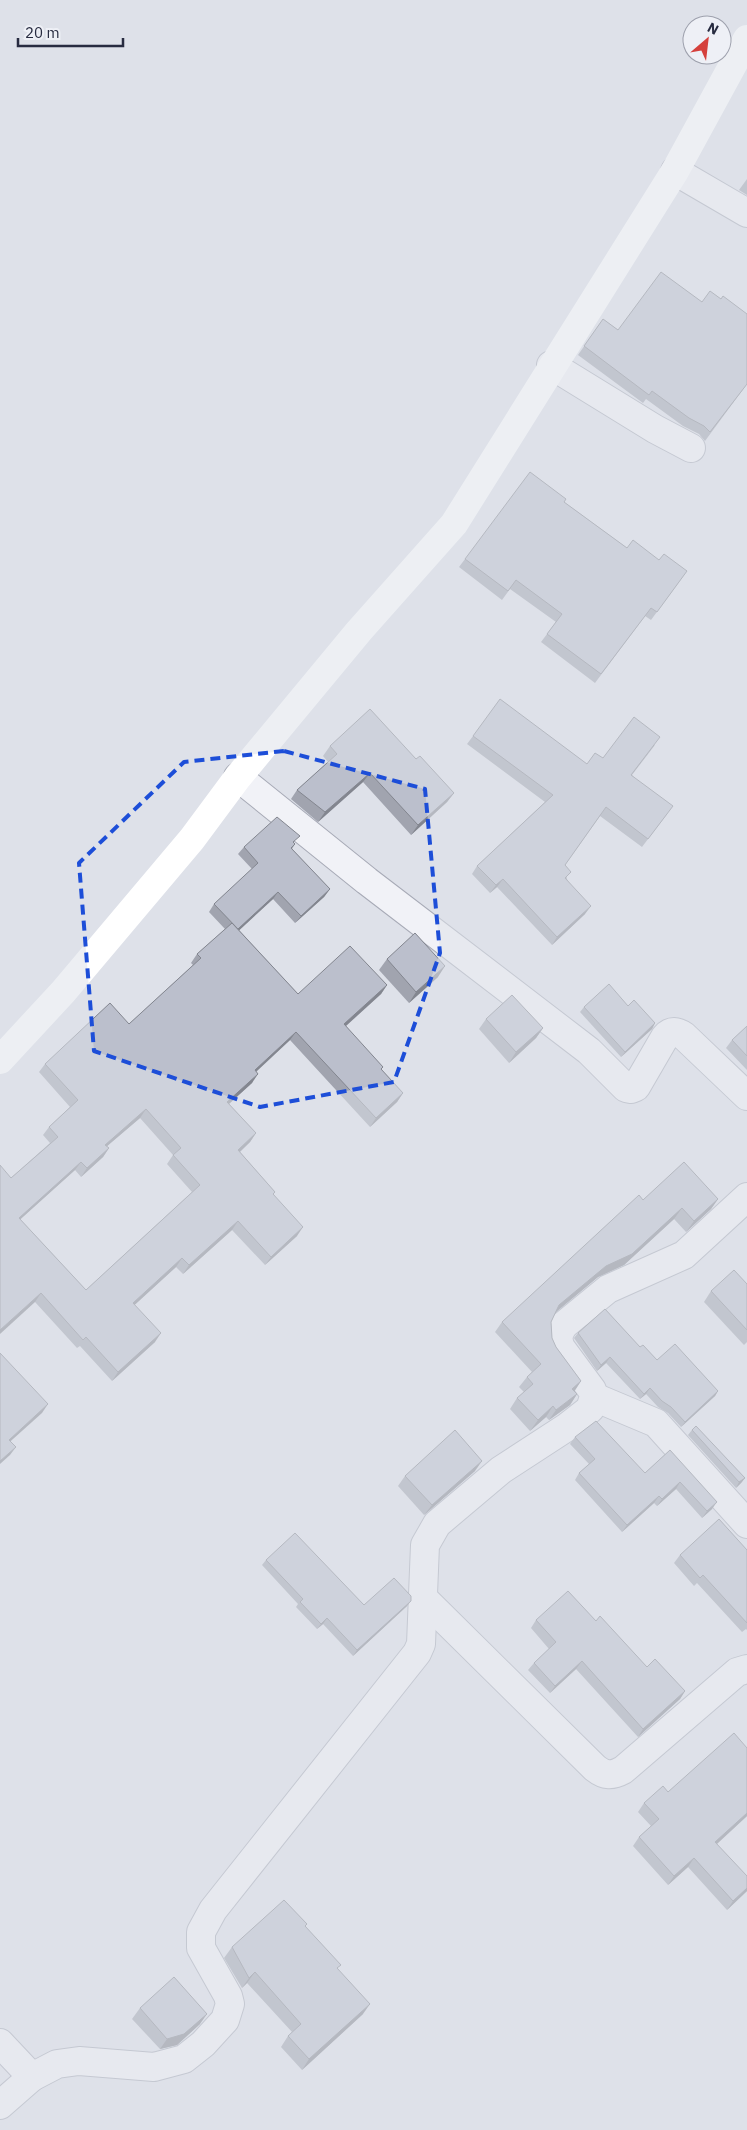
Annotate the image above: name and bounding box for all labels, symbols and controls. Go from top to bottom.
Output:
scale bar [18,15,122,47]
north arrow [682,15,732,65]
text: N [704,18,722,39]
text: 20 m [25,23,60,42]

